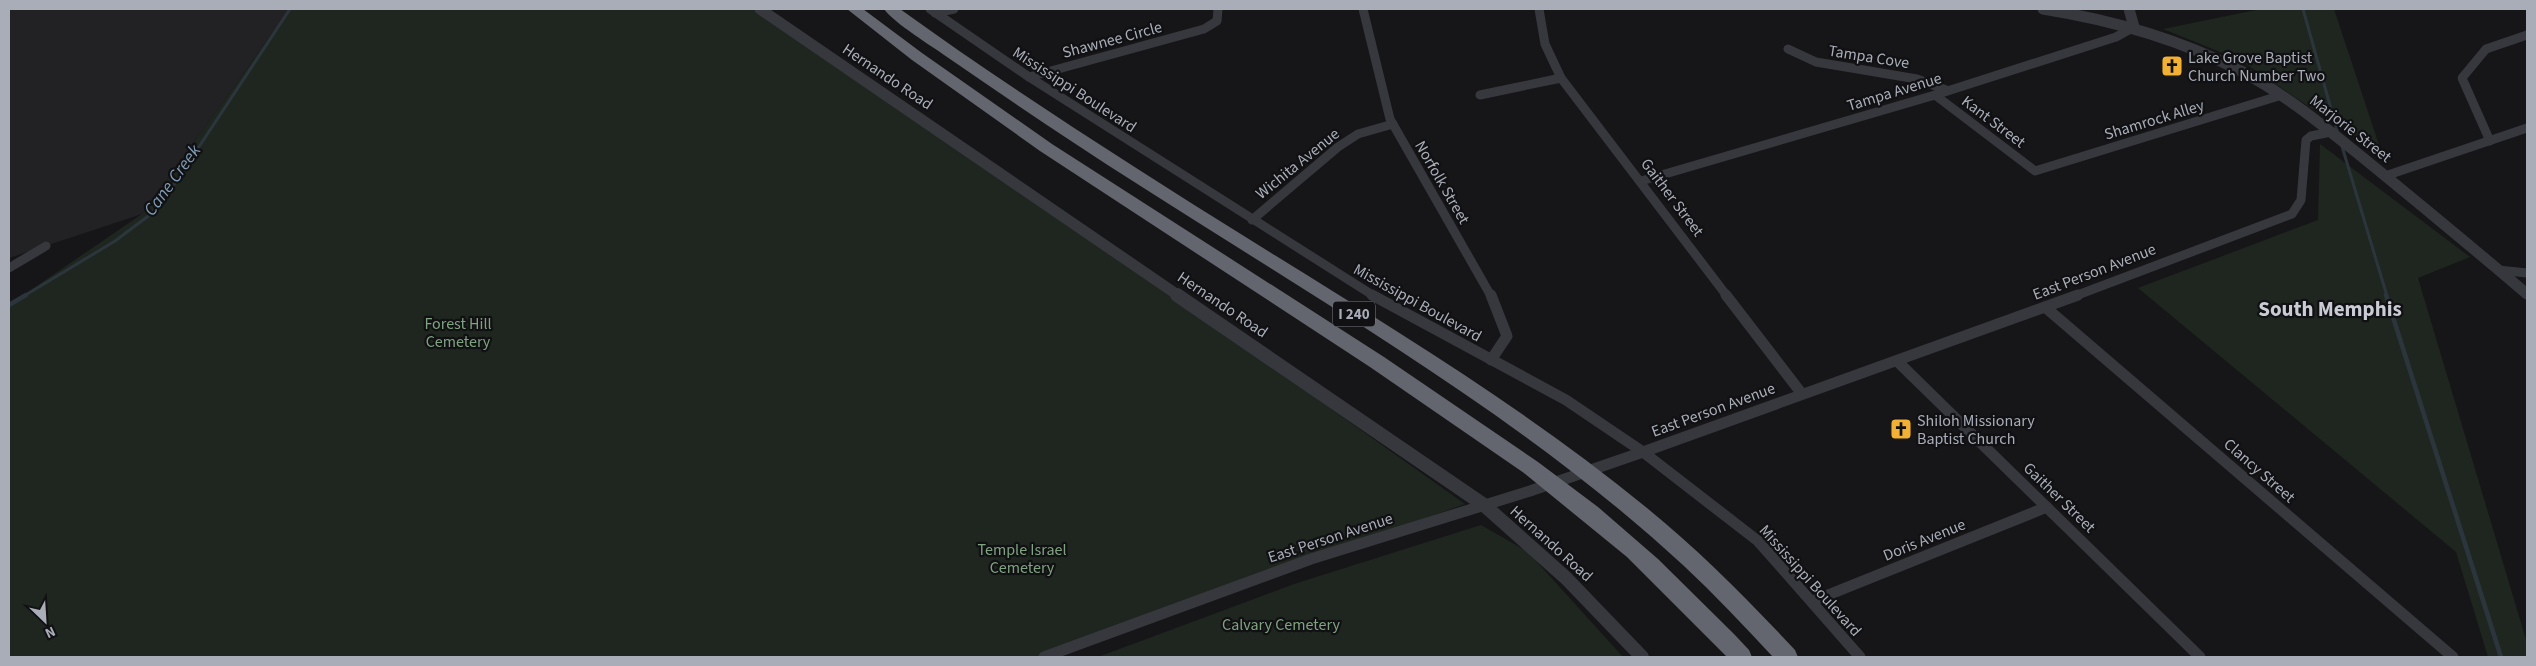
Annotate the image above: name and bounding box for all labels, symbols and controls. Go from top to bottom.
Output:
street label: Shawnee Circle [1060,16,1165,64]
street label: Hernando Road [838,38,937,115]
street label: Tampa Cove [1827,40,1911,74]
street label: Mississippi Boulevard [1008,42,1141,138]
place label: Lake Grove Baptist Church Number Two [2188,47,2325,87]
church icon: Lake Grove Baptist Church Number Two [2160,54,2184,78]
street label: Tampa Avenue [1844,67,1944,117]
street label: Marjorie Street [2305,90,2396,168]
street label: Kant Street [1957,91,2030,153]
street label: Shamrock Alley [2102,94,2207,146]
street label: Wichita Avenue [1251,123,1344,204]
street label: Norfolk Street [1409,137,1475,229]
water label: Cane Creek [138,139,207,221]
street label: Gaither Street [1636,154,1709,242]
street label: East Person Avenue [2030,238,2159,306]
street label: Mississippi Boulevard [1349,258,1486,347]
street label: Hernando Road [1173,266,1272,343]
district label: South Memphis [2258,294,2402,324]
road number: I 240 [1333,302,1375,326]
park label: Forest Hill Cemetery [424,313,492,353]
street label: East Person Avenue [1648,377,1778,443]
place label: Shiloh Missionary Baptist Church [1917,410,2035,450]
church icon: Shiloh Missionary Baptist Church [1889,417,1913,441]
street label: Clancy Street [2219,434,2300,508]
street label: Gaither Street [2018,458,2101,538]
street label: Hernando Road [1505,501,1598,587]
street label: East Person Avenue [1265,507,1396,569]
street label: Doris Avenue [1880,513,1969,566]
street label: Mississippi Boulevard [1754,520,1866,641]
park label: Temple Israel Cemetery [978,539,1066,579]
north arrow [20,596,70,646]
park label: Calvary Cemetery [1222,614,1340,636]
text: N [42,621,59,643]

